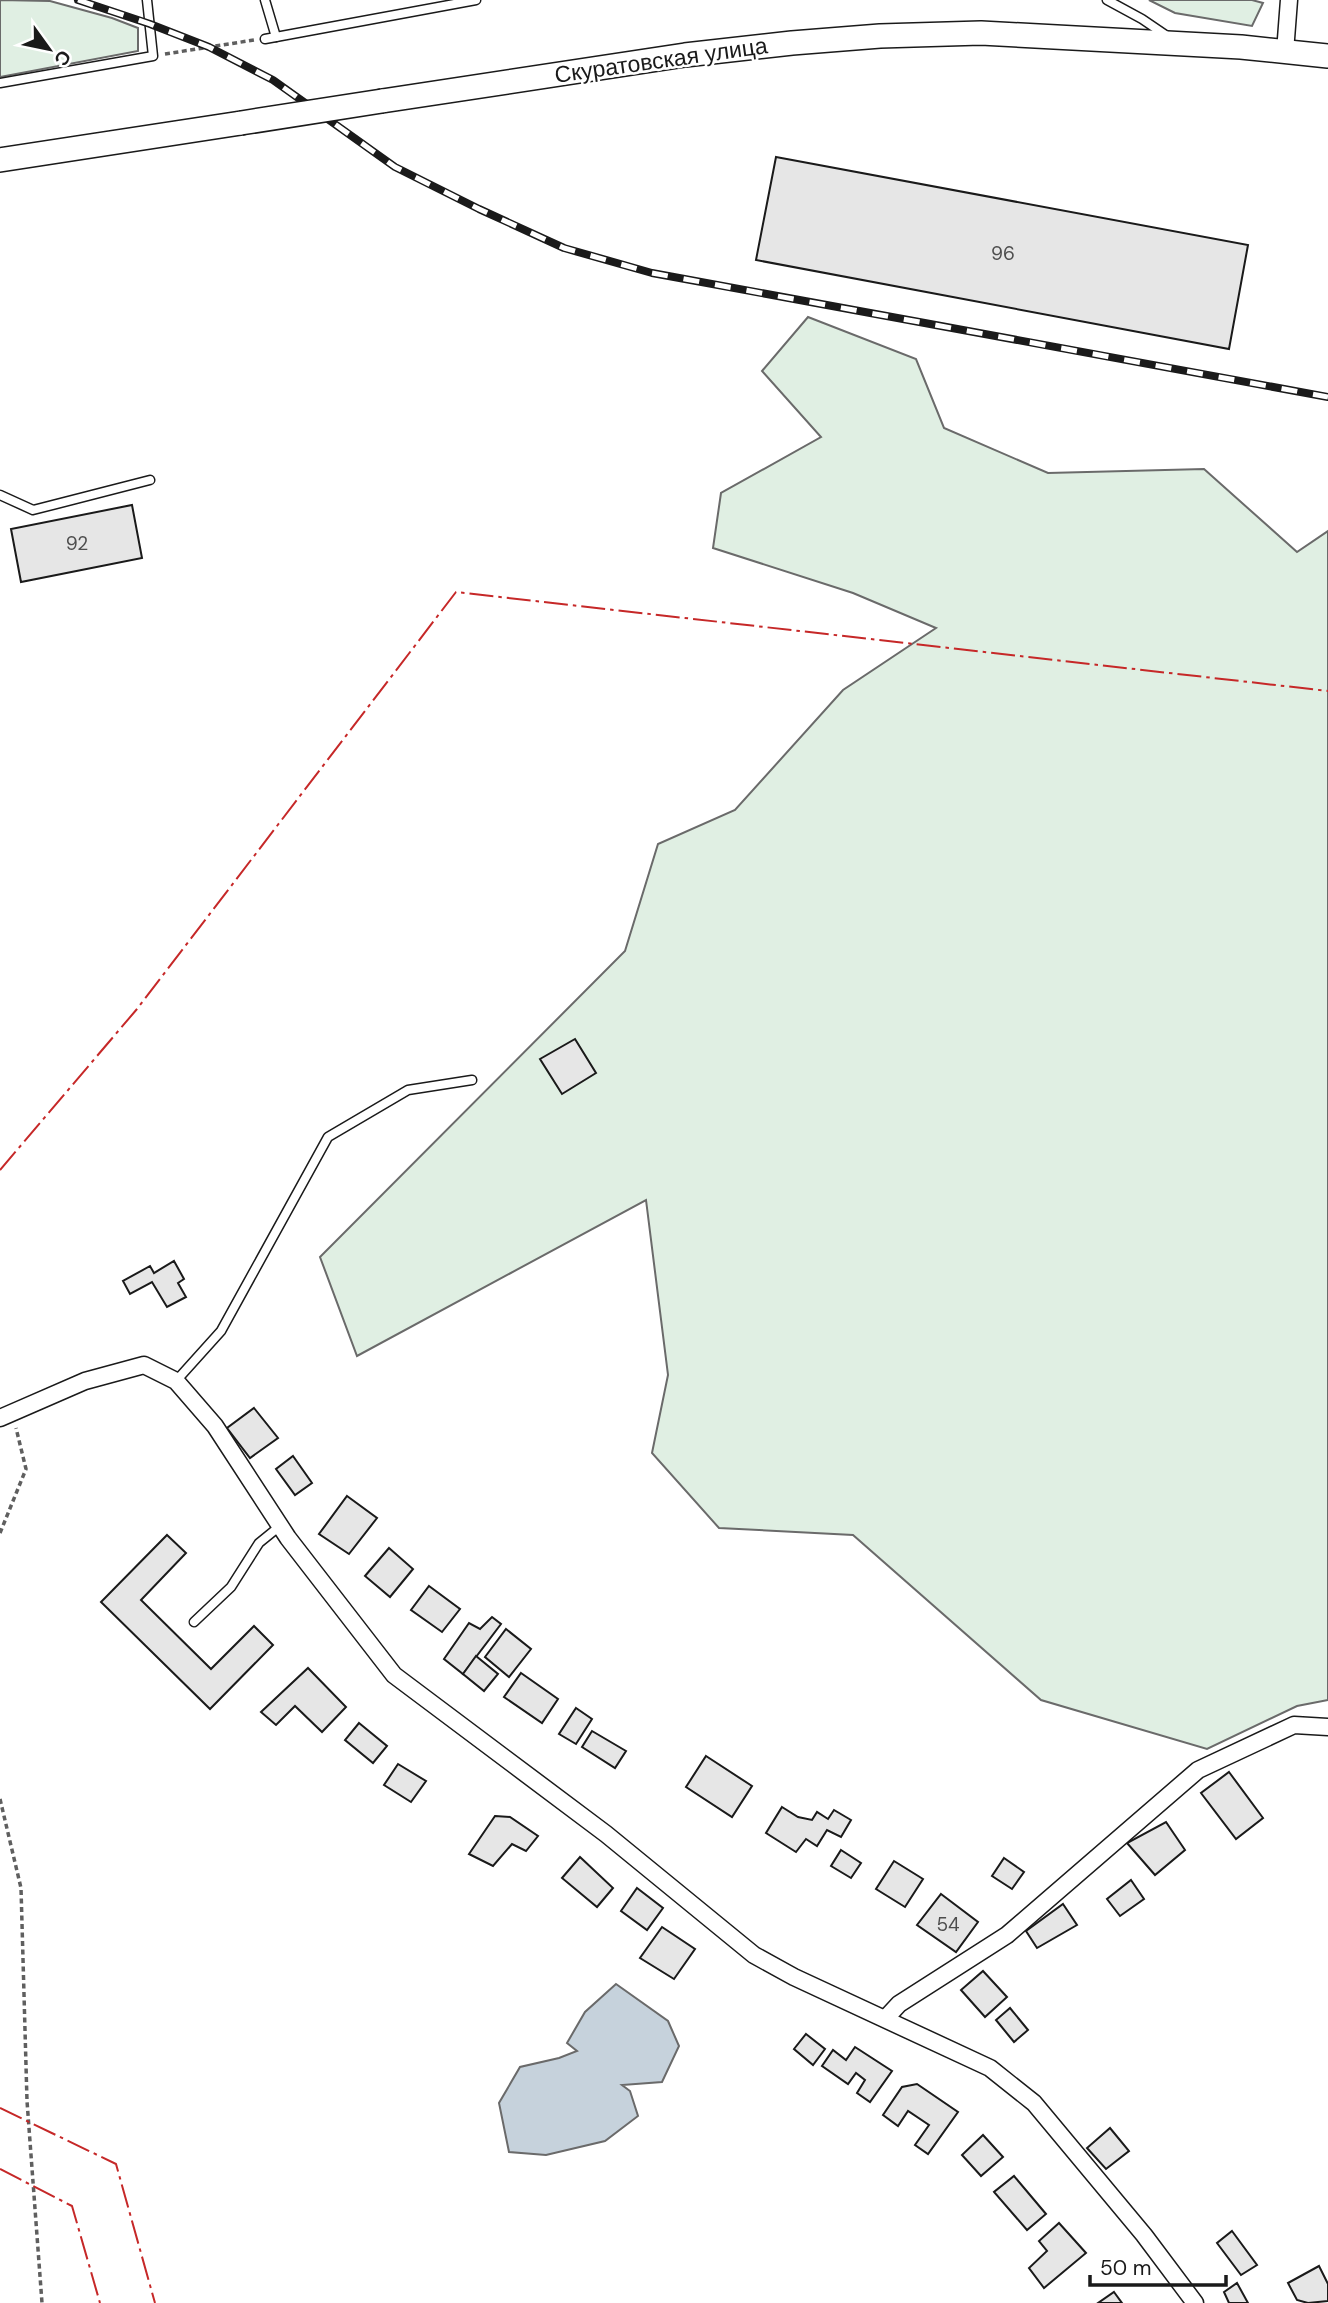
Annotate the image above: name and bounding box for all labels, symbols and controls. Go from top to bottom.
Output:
north arrow [14,14,84,84]
street label: Скуратовская улица [552,30,770,90]
text: С [48,45,77,71]
house number: 96 [991,241,1015,266]
house number: 92 [66,531,88,556]
house number: 54 [936,1912,960,1937]
scale bar [1090,2244,1226,2288]
text: 50 m [1100,2254,1151,2282]

